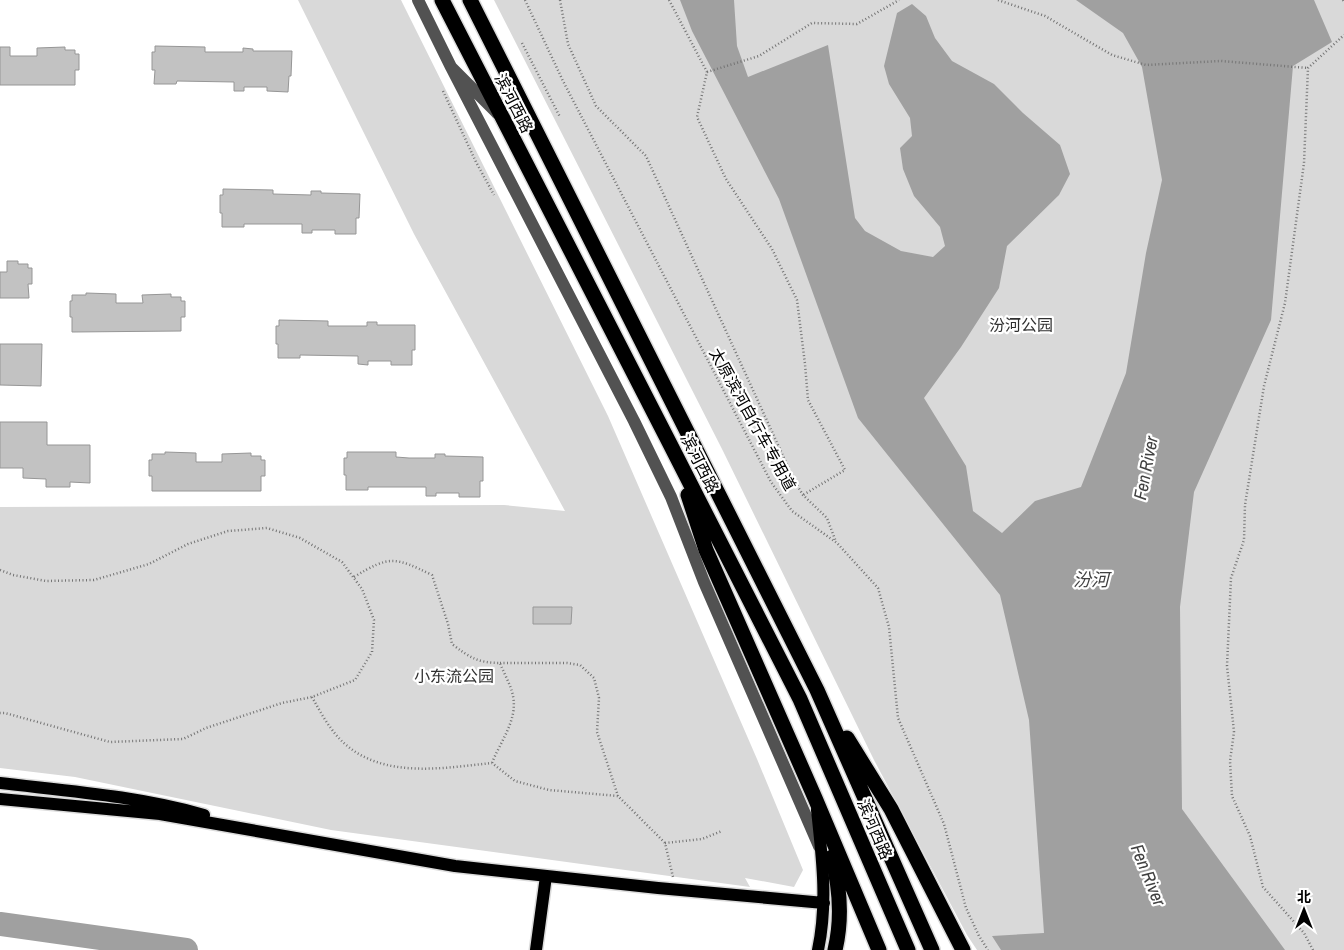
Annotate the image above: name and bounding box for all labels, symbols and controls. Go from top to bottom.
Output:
street label: 滨河西路 [490,69,538,137]
park label: 汾河公园 [989,314,1053,336]
street label: 太原滨河自行车专用道 [705,344,801,494]
street label: 滨河西路 [676,429,724,497]
water label: Fen River [1127,433,1164,502]
water label: 汾河 [1073,567,1112,592]
park label: 小东流公园 [414,665,494,687]
street label: 滨河西路 [852,795,898,863]
water label: Fen River [1125,840,1172,910]
north arrow [1279,885,1329,935]
text: 北 [1297,888,1311,906]

